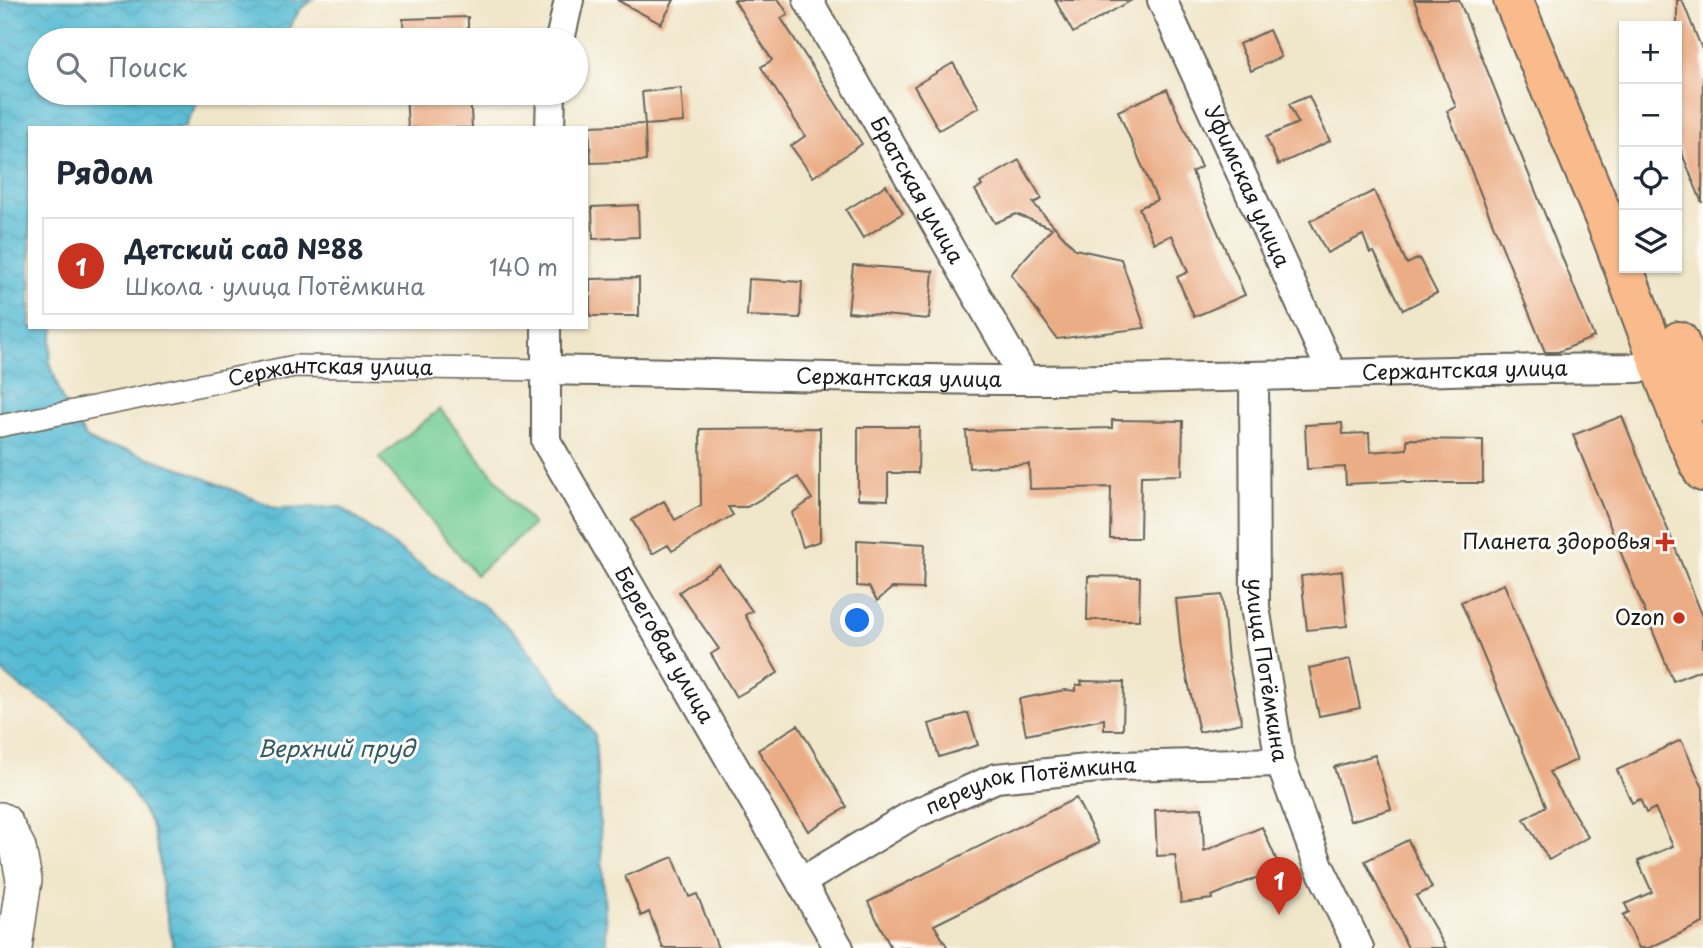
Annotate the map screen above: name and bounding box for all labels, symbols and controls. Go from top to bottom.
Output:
map controls [1619,21,1682,273]
button: + [1619,21,1682,84]
search box [28,28,588,105]
text: Поиск [108,47,187,86]
icon: search [52,48,90,86]
button: − [1619,84,1682,147]
street label: Уфимская улица [1198,99,1300,273]
street label: Братская улица [863,109,974,270]
button: locate [1619,147,1682,210]
text: Рядом [56,149,154,194]
button: layers [1619,210,1682,273]
text: Детский сад №88 [125,229,363,268]
text: 1 [76,249,87,284]
text: 140 m [489,249,558,284]
text: Школа · улица Потёмкина [125,268,425,303]
street label: Сержантская улица [225,348,434,393]
street label: Сержантская улица [1361,351,1569,387]
street label: Сержантская улица [796,358,1003,394]
place label: Планета здоровья [1463,524,1651,556]
marker: Планета здоровья [1657,534,1673,550]
street label: Береговая улица [608,560,724,729]
street label: улица Потёмкина [1240,578,1298,765]
place label: Ozon [1615,600,1665,632]
your location [840,603,874,637]
marker: Ozon [1671,610,1687,626]
water label: Верхний пруд [257,730,417,765]
street label: переулок Потёмкина [919,748,1138,821]
pin: 1 [1256,857,1302,915]

